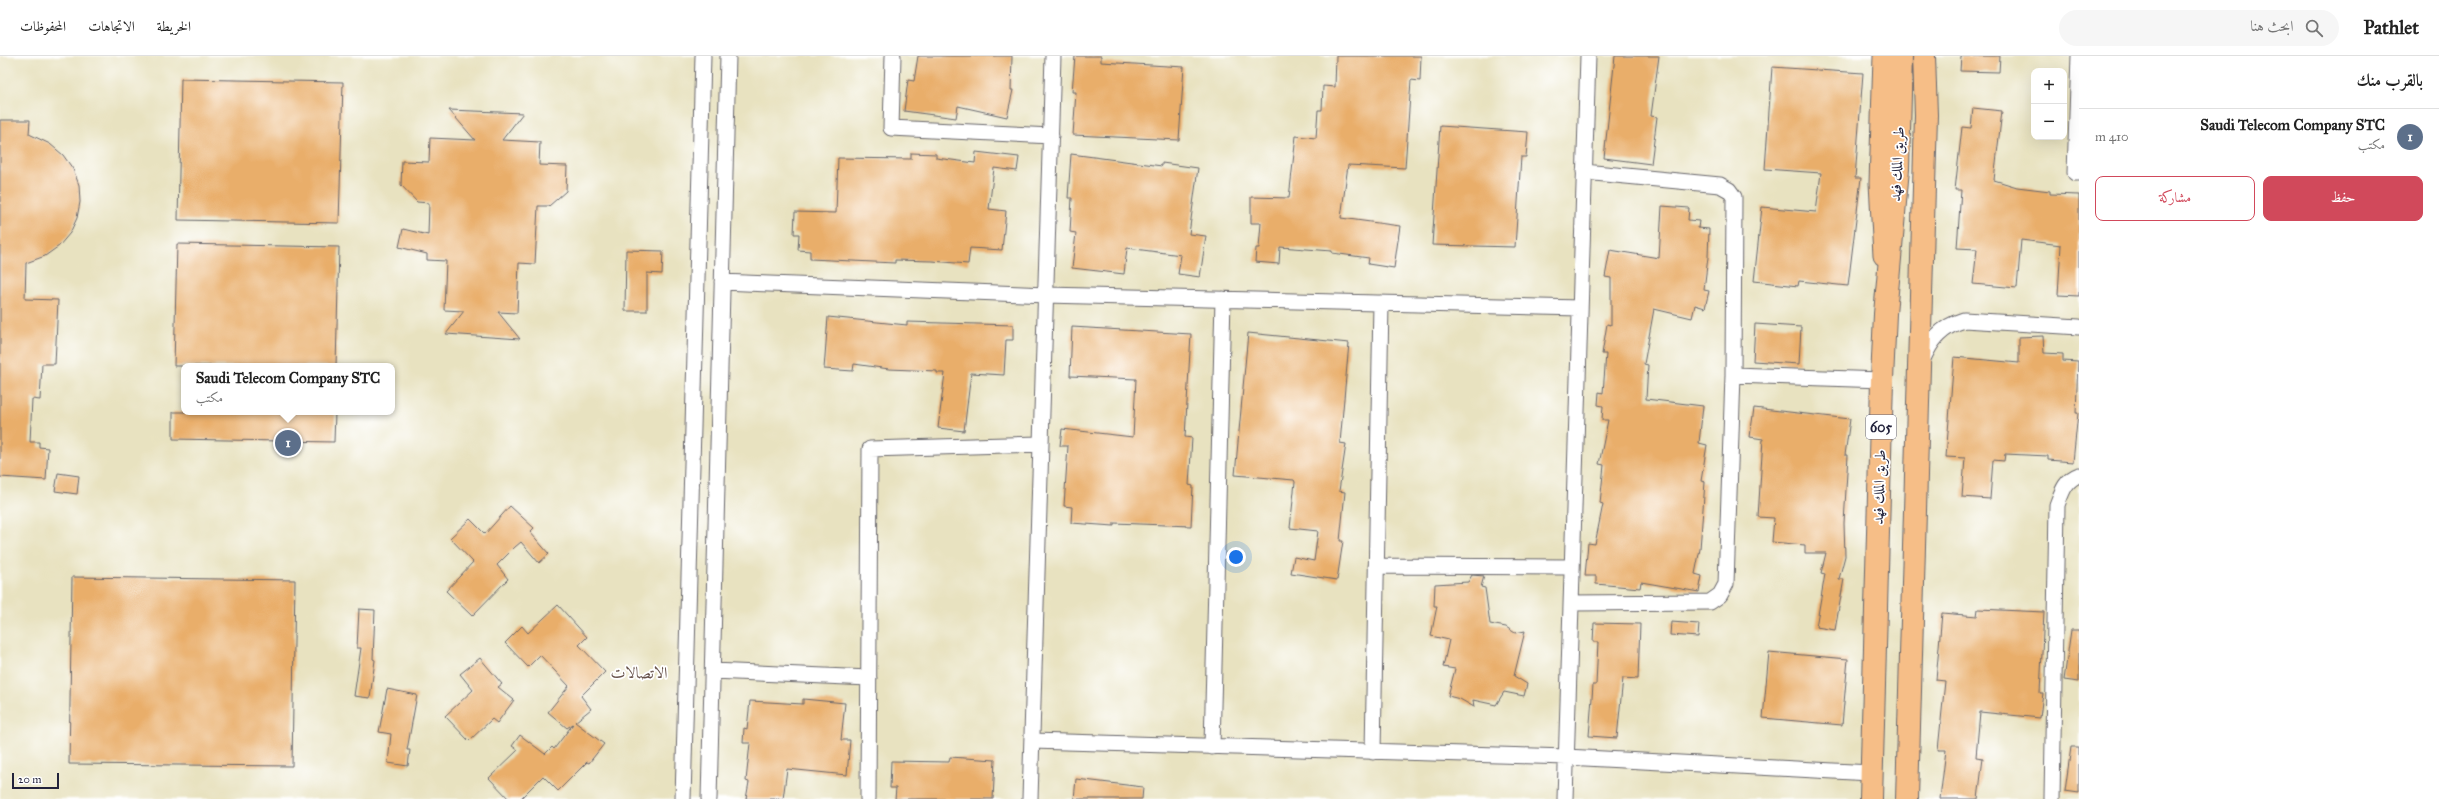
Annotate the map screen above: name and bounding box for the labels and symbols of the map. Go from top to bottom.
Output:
street label: طريق الملك فهد [1886,126,1909,202]
road number: 605 [1866,415,1896,439]
pin: 1 [275,428,301,458]
street label: طريق الملك فهد [1869,449,1890,525]
your location [1226,547,1246,567]
district label: الاتصالات [610,663,668,682]
scale bar [12,771,59,790]

